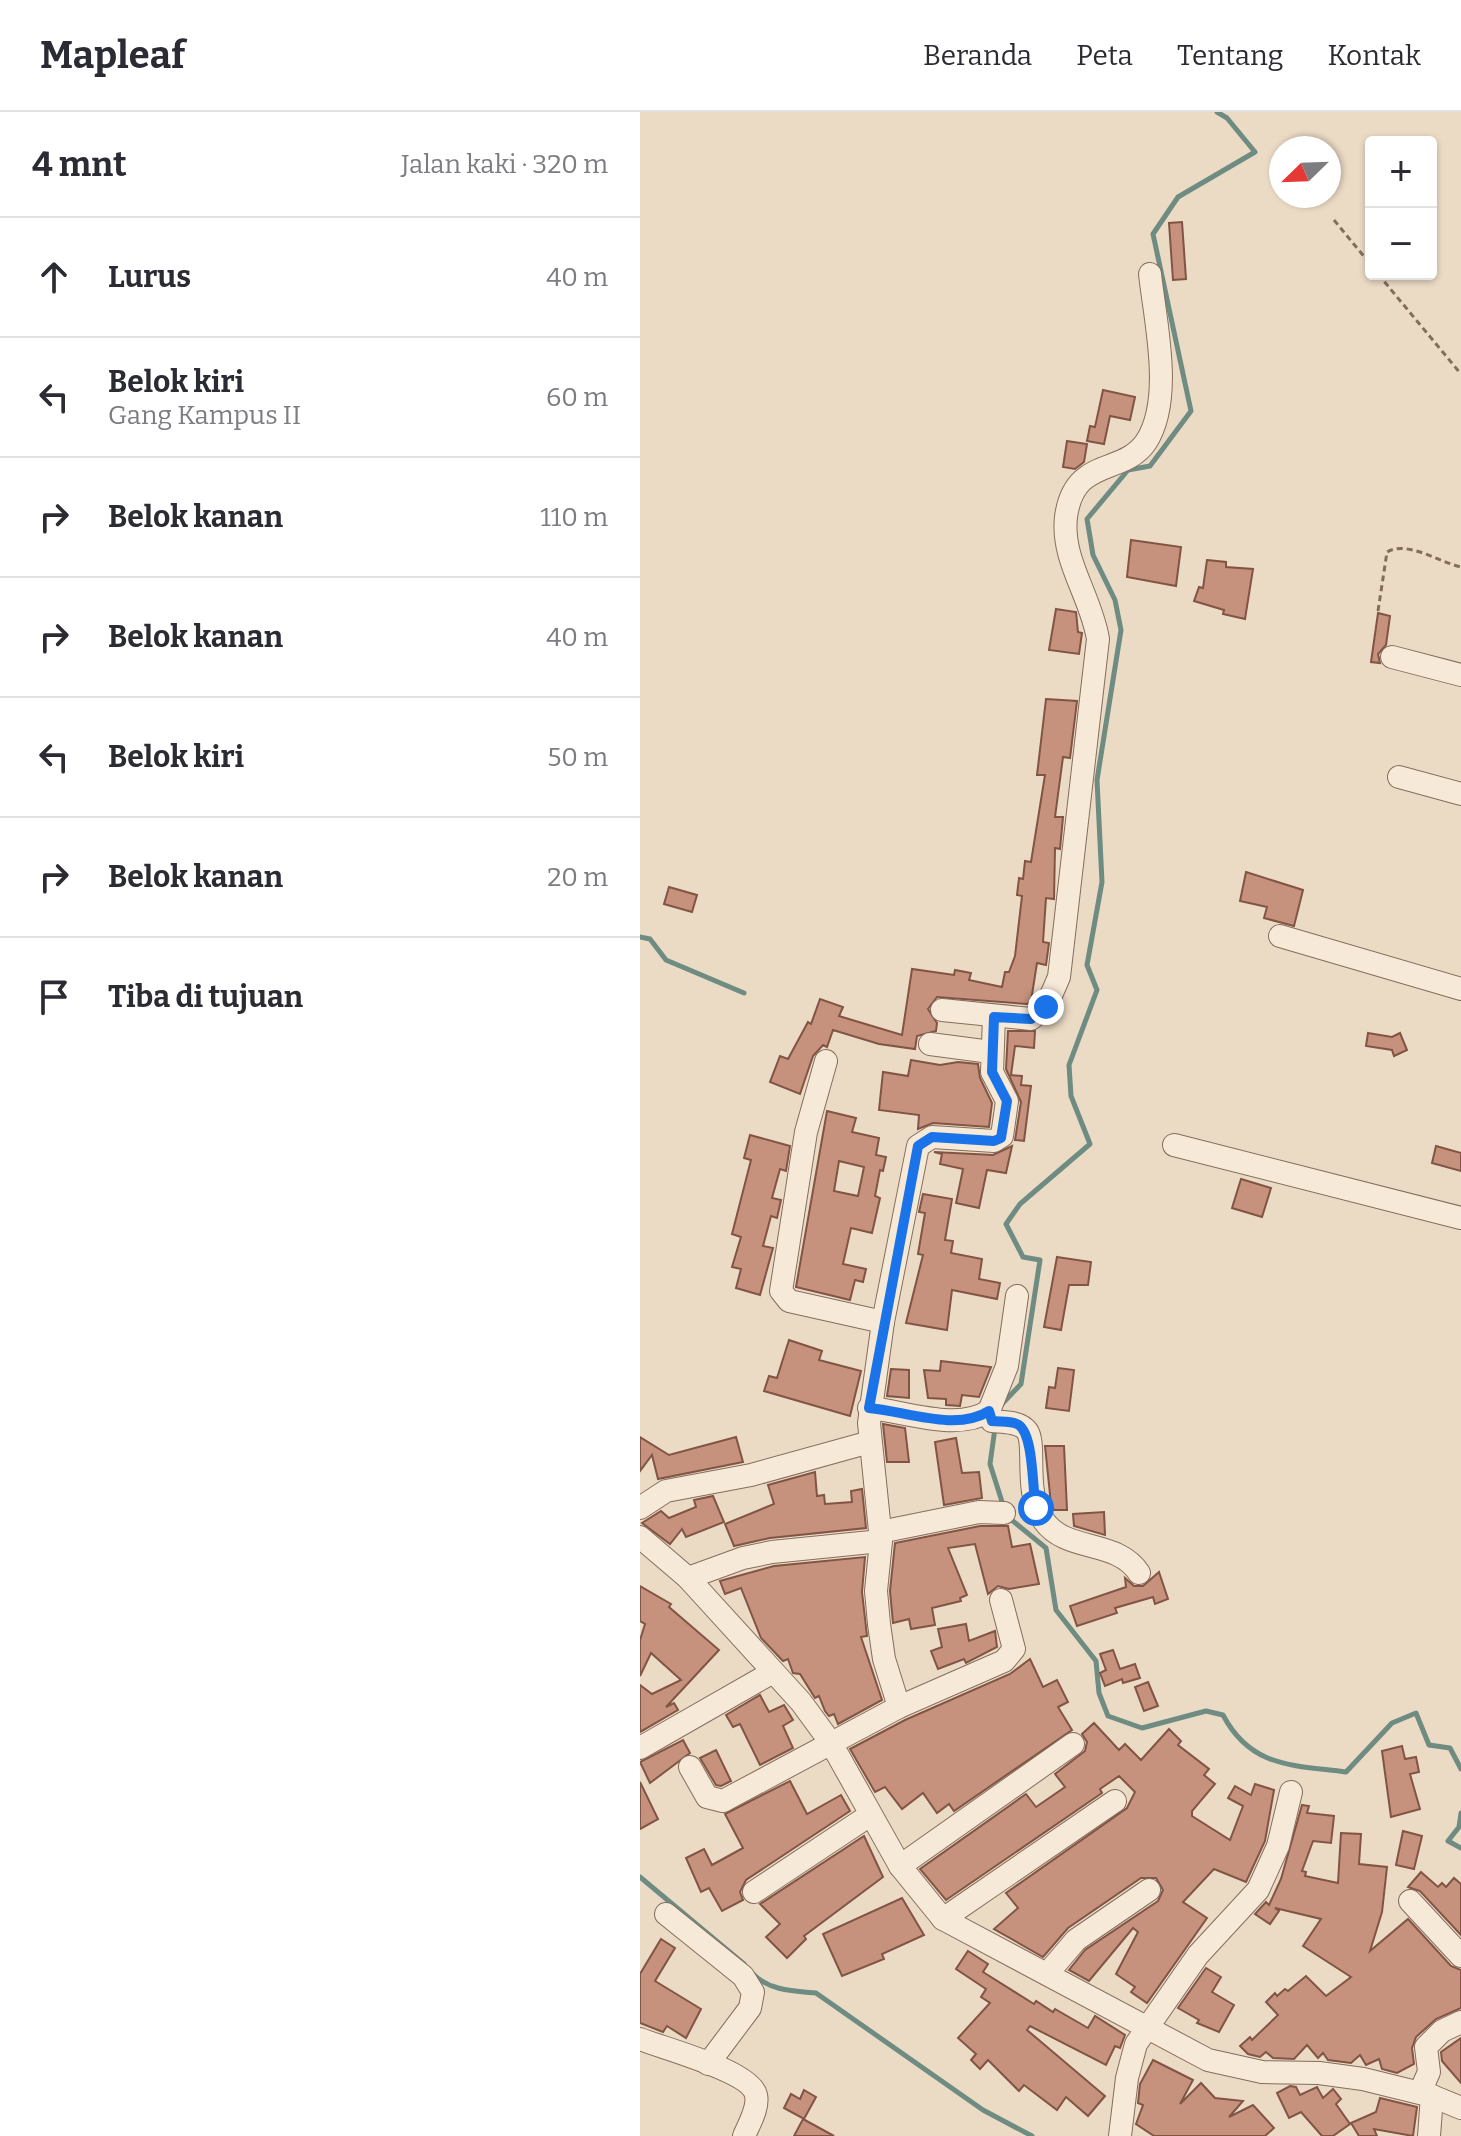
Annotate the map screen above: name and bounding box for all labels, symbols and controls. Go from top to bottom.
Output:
text: Mapleaf [40,32,185,78]
text: Beranda [923,39,1032,72]
text: Peta [1076,39,1133,72]
text: Tentang [1177,39,1283,72]
text: Kontak [1327,39,1421,72]
north arrow [1269,136,1341,208]
map controls [1365,136,1437,280]
button: + [1365,136,1437,208]
text: 4 mnt [32,144,127,185]
text: Jalan kaki · 320 m [401,149,608,180]
button: − [1365,208,1437,280]
icon: ahead [32,255,76,299]
text: Lurus [108,259,191,295]
text: 40 m [546,262,608,293]
text: Belok kiri [108,364,244,400]
icon: left [32,375,76,419]
text: 60 m [546,382,608,413]
text: Gang Kampus II [108,400,301,431]
icon: right [32,495,76,539]
text: Belok kanan [108,499,283,535]
text: 110 m [540,502,608,533]
icon: right [32,615,76,659]
text: Belok kanan [108,619,283,655]
text: 40 m [546,622,608,653]
icon: left [32,735,76,779]
text: Belok kiri [108,739,244,775]
text: 50 m [547,742,608,773]
icon: right [32,855,76,899]
text: Belok kanan [108,859,283,895]
text: 20 m [547,862,608,893]
icon: arrive [32,975,76,1019]
text: Tiba di tujuan [108,979,303,1015]
route end [1028,989,1064,1025]
route start [1018,1490,1054,1526]

